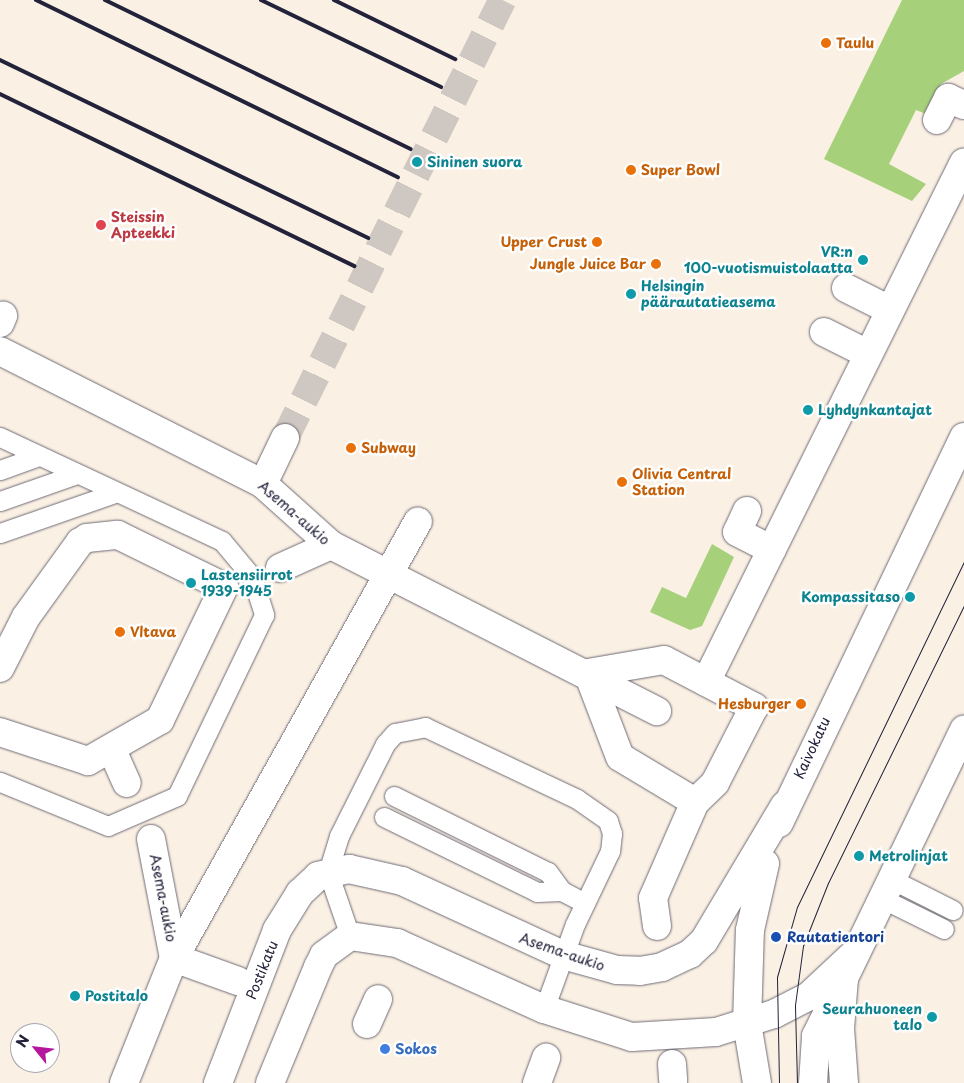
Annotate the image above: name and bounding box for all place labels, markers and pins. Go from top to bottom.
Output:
place label: Taulu [836,35,874,51]
marker: Taulu [820,37,832,49]
place label: Sininen suora [427,154,523,170]
marker: Sininen suora [411,156,423,168]
place label: Super Bowl [641,162,721,178]
marker: Super Bowl [625,164,637,176]
place label: Steissin Apteekki [111,209,175,242]
marker: Steissin Apteekki [95,219,107,231]
place label: Upper Crust [500,234,587,250]
marker: Upper Crust [591,236,603,248]
place label: VR:n 100-vuotismuistolaatta [684,244,853,276]
marker: VR:n 100-vuotismuistolaatta [857,254,869,266]
place label: Jungle Juice Bar [528,256,646,272]
marker: Jungle Juice Bar [650,258,662,270]
place label: Helsingin päärautatieasema [641,278,776,310]
marker: Helsingin päärautatieasema [625,288,637,300]
place label: Lyhdynkantajat [818,402,932,418]
marker: Lyhdynkantajat [802,404,814,416]
place label: Subway [361,440,416,456]
marker: Subway [345,442,357,454]
place label: Olivia Central Station [632,466,732,498]
marker: Olivia Central Station [616,476,628,488]
place label: Lastensiirrot 1939-1945 [201,567,293,600]
marker: Lastensiirrot 1939-1945 [185,577,197,589]
place label: Kompassitaso [801,589,900,605]
marker: Kompassitaso [904,591,916,603]
place label: Vltava [130,624,176,640]
marker: Vltava [114,626,126,638]
place label: Hesburger [718,696,791,712]
marker: Hesburger [795,698,807,710]
place label: Metrolinjat [869,848,948,864]
marker: Metrolinjat [853,850,865,862]
place label: Rautatientori [787,929,884,945]
marker: Rautatientori [769,930,783,944]
place label: Postitalo [85,988,148,1004]
marker: Postitalo [69,990,81,1002]
place label: Seurahuoneen talo [822,1001,922,1034]
marker: Seurahuoneen talo [926,1011,938,1023]
place label: Sokos [395,1041,437,1057]
marker: Sokos [379,1043,391,1055]

